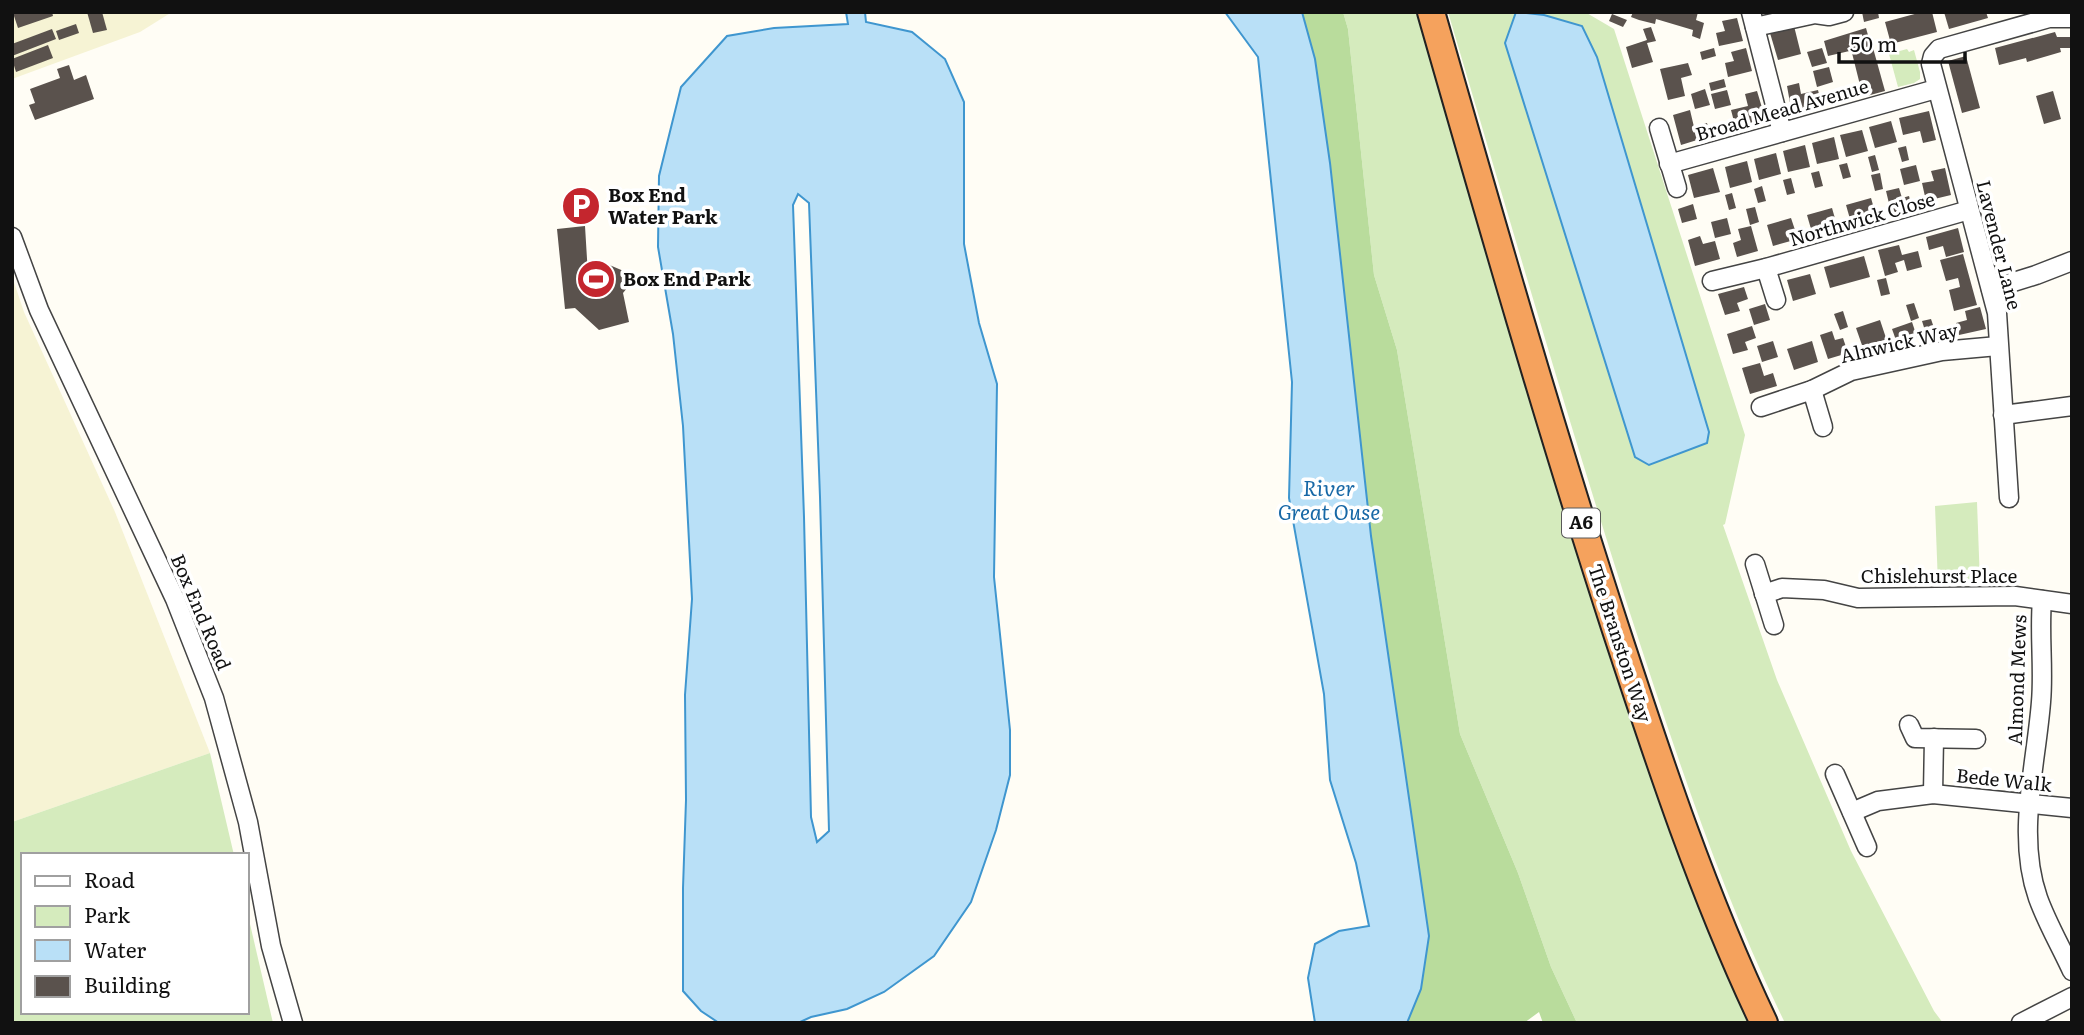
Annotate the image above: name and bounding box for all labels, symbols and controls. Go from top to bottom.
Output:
scale bar [1839,21,1965,65]
text: 50 m [1850,27,1897,58]
street label: Broad Mead Avenue [1692,71,1872,147]
street label: Lavender Lane [1970,177,2030,313]
place label: Box End Water Park [608,180,718,230]
street label: Northwick Close [1786,184,1938,252]
parking icon: Box End Water Park [560,185,602,227]
sports icon: Box End Park [575,258,617,300]
place label: Box End Park [623,264,751,292]
street label: Alnwick Way [1837,315,1960,369]
water label: River Great Ouse [1278,471,1380,526]
road number: A6 [1562,508,1600,538]
street label: Box End Road [165,549,239,674]
street label: The Branston Way [1582,560,1660,725]
street label: Chislehurst Place [1861,561,2017,589]
street label: Almond Mews [2000,614,2032,746]
street label: Bede Walk [1955,760,2054,798]
legend [21,853,248,1014]
text: Road [84,863,135,894]
text: Park [84,898,130,929]
text: Water [84,933,146,964]
text: Building [84,968,171,999]

